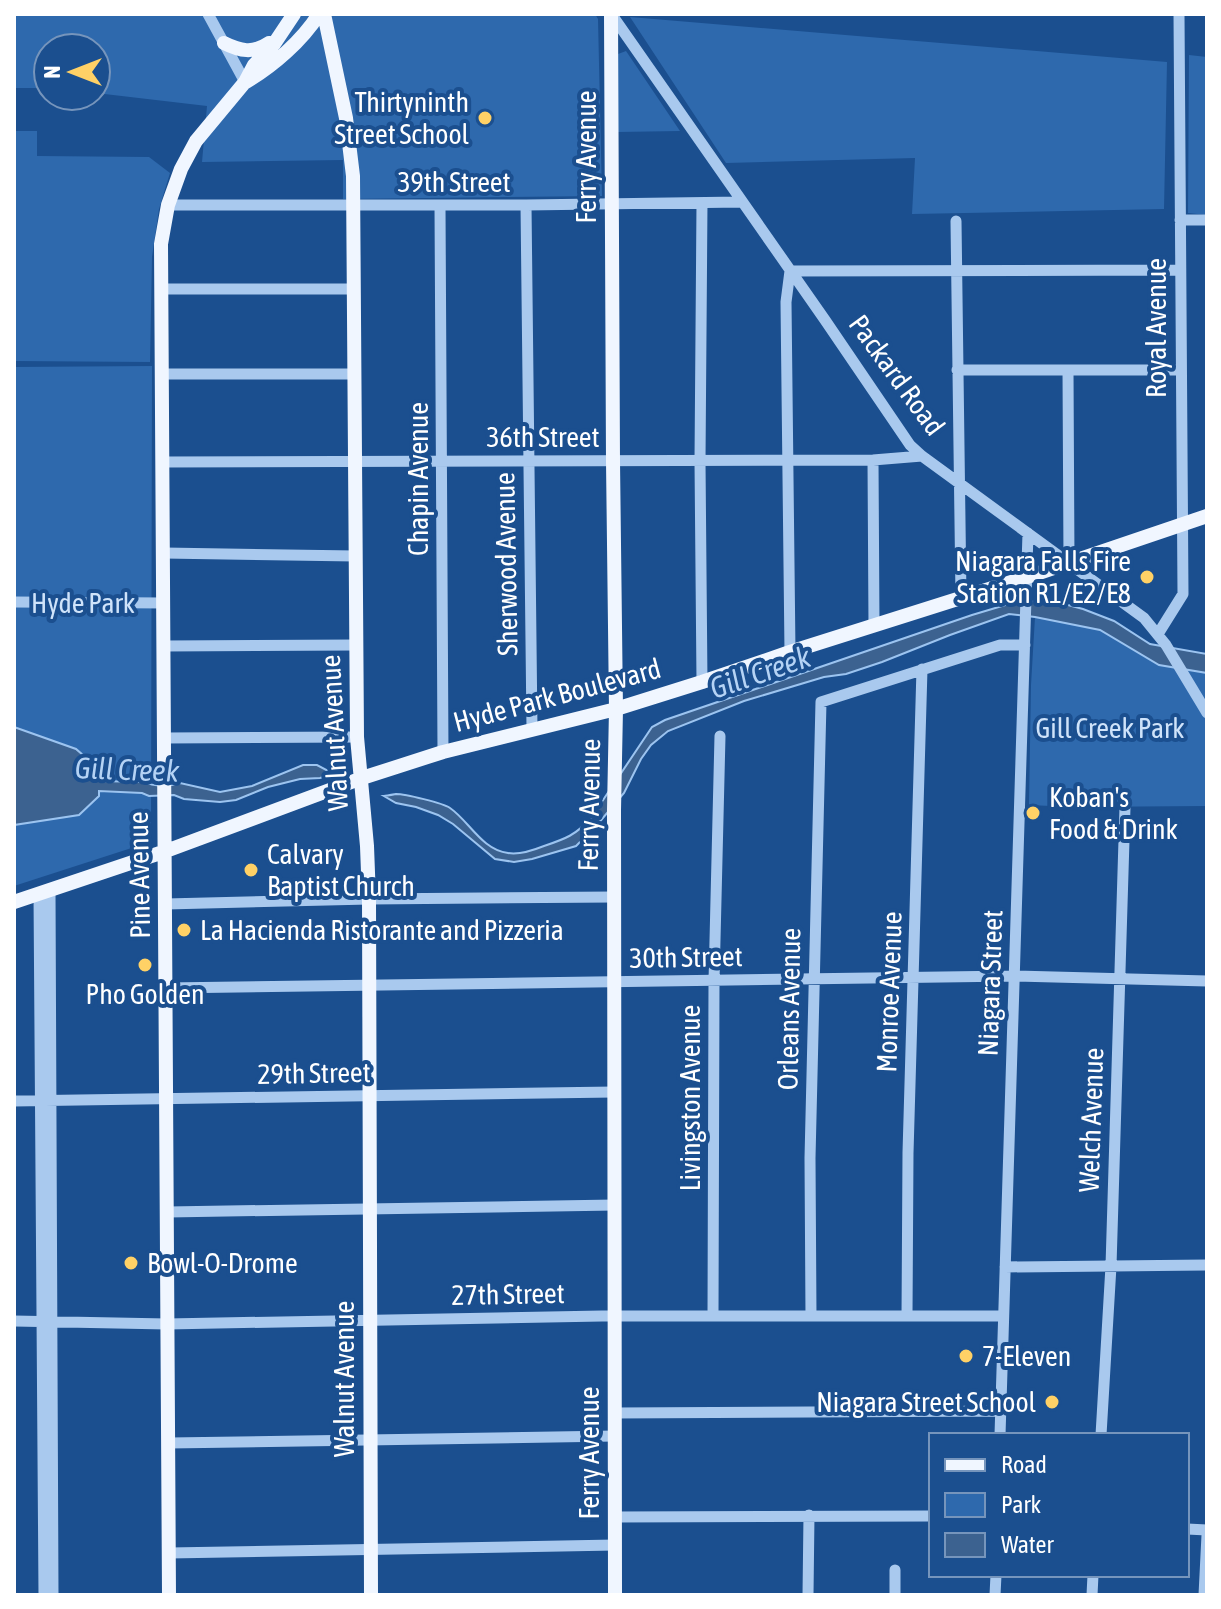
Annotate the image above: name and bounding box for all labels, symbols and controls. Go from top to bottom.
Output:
north arrow [32,32,112,112]
text: N [39,66,65,78]
place label: Thirtyninth Street School [334,86,470,150]
street label: Ferry Avenue [570,91,602,223]
marker: Thirtyninth Street School [476,109,494,127]
street label: 39th Street [397,166,511,198]
street label: Royal Avenue [1140,258,1172,398]
street label: Packard Road [843,309,951,441]
street label: Chapin Avenue [402,402,434,556]
street label: 36th Street [486,421,600,453]
street label: Sherwood Avenue [488,472,524,656]
place label: Niagara Falls Fire Station R1/E2/E8 [955,545,1131,609]
marker: Niagara Falls Fire Station R1/E2/E8 [1138,568,1156,586]
park label: Hyde Park [31,587,135,619]
water label: Gill Creek [705,639,816,705]
street label: Hyde Park Boulevard [450,652,664,738]
street label: Walnut Avenue [314,654,354,812]
park label: Gill Creek Park [1035,712,1185,744]
street label: Ferry Avenue [572,738,606,872]
water label: Gill Creek [74,750,180,788]
place label: Koban's Food & Drink [1049,781,1178,845]
marker: Koban's Food & Drink [1024,804,1042,822]
street label: Pine Avenue [122,811,156,939]
place label: Calvary Baptist Church [267,838,415,902]
marker: Calvary Baptist Church [242,861,260,879]
street label: Niagara Street [971,909,1009,1057]
street label: Monroe Avenue [870,911,908,1073]
place label: La Hacienda Ristorante and Pizzeria [200,914,564,946]
marker: La Hacienda Ristorante and Pizzeria [175,921,193,939]
street label: Orleans Avenue [772,928,806,1090]
street label: 30th Street [629,940,743,974]
marker: Pho Golden [136,956,154,974]
place label: Pho Golden [85,978,205,1010]
street label: Livingston Avenue [674,1005,706,1191]
street label: Welch Avenue [1072,1047,1110,1193]
street label: 29th Street [257,1056,371,1090]
place label: Bowl-O-Drome [147,1247,298,1279]
marker: Bowl-O-Drome [122,1254,140,1272]
street label: 27th Street [451,1277,565,1311]
street label: Walnut Avenue [328,1301,360,1457]
place label: 7-Eleven [982,1340,1071,1372]
marker: 7-Eleven [957,1347,975,1365]
place label: Niagara Street School [816,1386,1037,1418]
street label: Ferry Avenue [573,1387,605,1519]
marker: Niagara Street School [1043,1393,1061,1411]
legend [929,1433,1189,1577]
text: Road [1001,1451,1047,1478]
text: Park [1001,1491,1042,1518]
text: Water [1001,1531,1054,1558]

